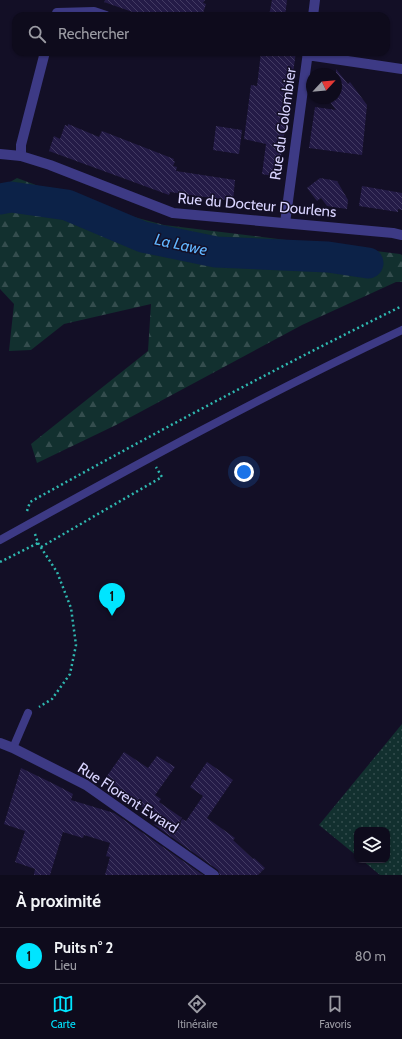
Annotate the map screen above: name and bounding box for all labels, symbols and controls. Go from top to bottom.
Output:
search box [12,12,390,56]
icon: search [26,23,48,45]
text: Rechercher [58,25,129,43]
street label: Rue du Colombier [266,66,300,181]
north arrow [306,68,342,104]
street label: Rue du Docteur Dourlens [177,189,337,221]
water label: La Lawe [153,230,209,259]
your location [234,462,254,482]
pin: 1 [99,583,125,616]
street label: Rue Florent Evrard [74,759,182,837]
map controls [354,827,390,863]
button: layers [354,827,390,863]
text: À proximité [16,891,101,911]
text: Puits n° 2 [54,939,114,957]
text: 1 [27,948,31,964]
text: 80 m [355,948,386,964]
text: Lieu [54,957,77,973]
tab: Carte [51,993,76,1031]
tab: Itinéraire [177,993,218,1031]
tab: Favoris [319,993,351,1031]

